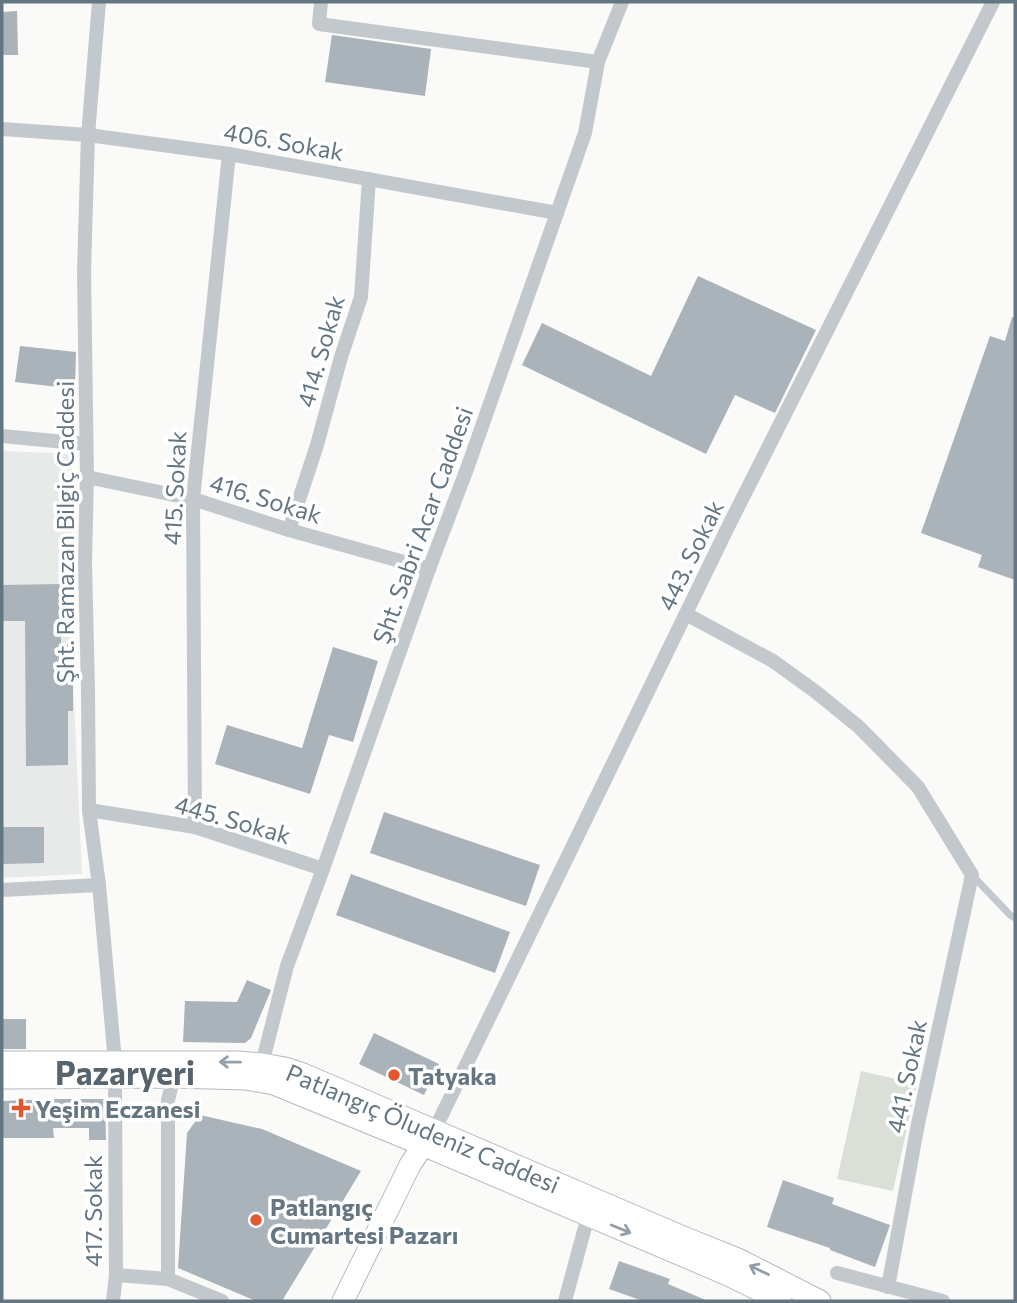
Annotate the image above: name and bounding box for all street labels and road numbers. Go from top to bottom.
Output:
street label: 406. Sokak [222,116,346,166]
street label: 414. Sokak [290,292,350,410]
street label: Şht. Ramazan Bilgiç Caddesi [50,381,79,683]
street label: Şht. Sabri Acar Caddesi [366,402,478,648]
street label: 415. Sokak [157,430,191,546]
street label: 416. Sokak [207,467,325,529]
street label: 443. Sokak [651,495,729,615]
street label: 445. Sokak [172,789,294,849]
street label: 441. Sokak [880,1016,932,1136]
street label: Patlangıç Öludeniz Caddesi [282,1057,564,1199]
street label: 417. Sokak [78,1155,107,1267]

